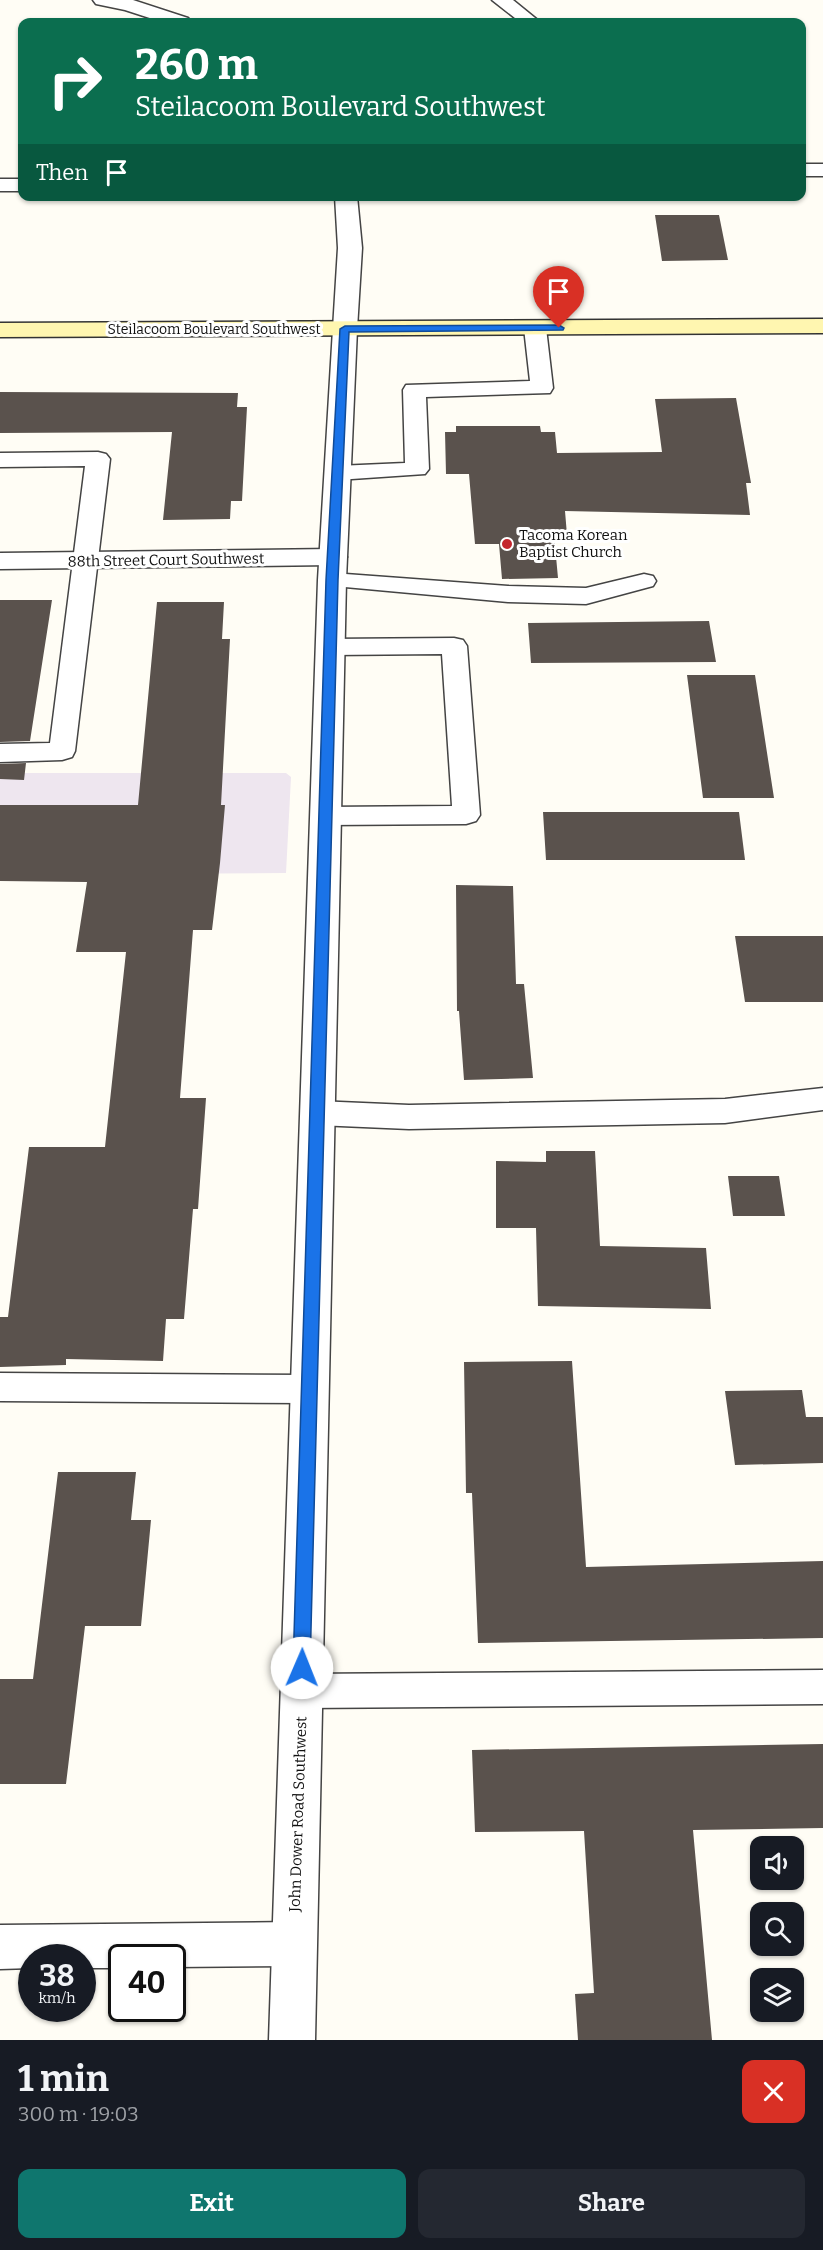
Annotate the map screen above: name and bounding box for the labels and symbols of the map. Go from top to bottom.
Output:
pin [533,266,584,328]
street label: Steilacoom Boulevard Southwest [108,321,320,338]
place label: Tacoma Korean Baptist Church [519,526,628,561]
marker: Tacoma Korean Baptist Church [500,537,514,551]
street label: 88th Street Court Southwest [68,549,265,571]
position arrow [270,1636,334,1700]
street label: John Dower Road Southwest [286,1715,310,1913]
speed limit sign: 40 [108,1944,186,2022]

